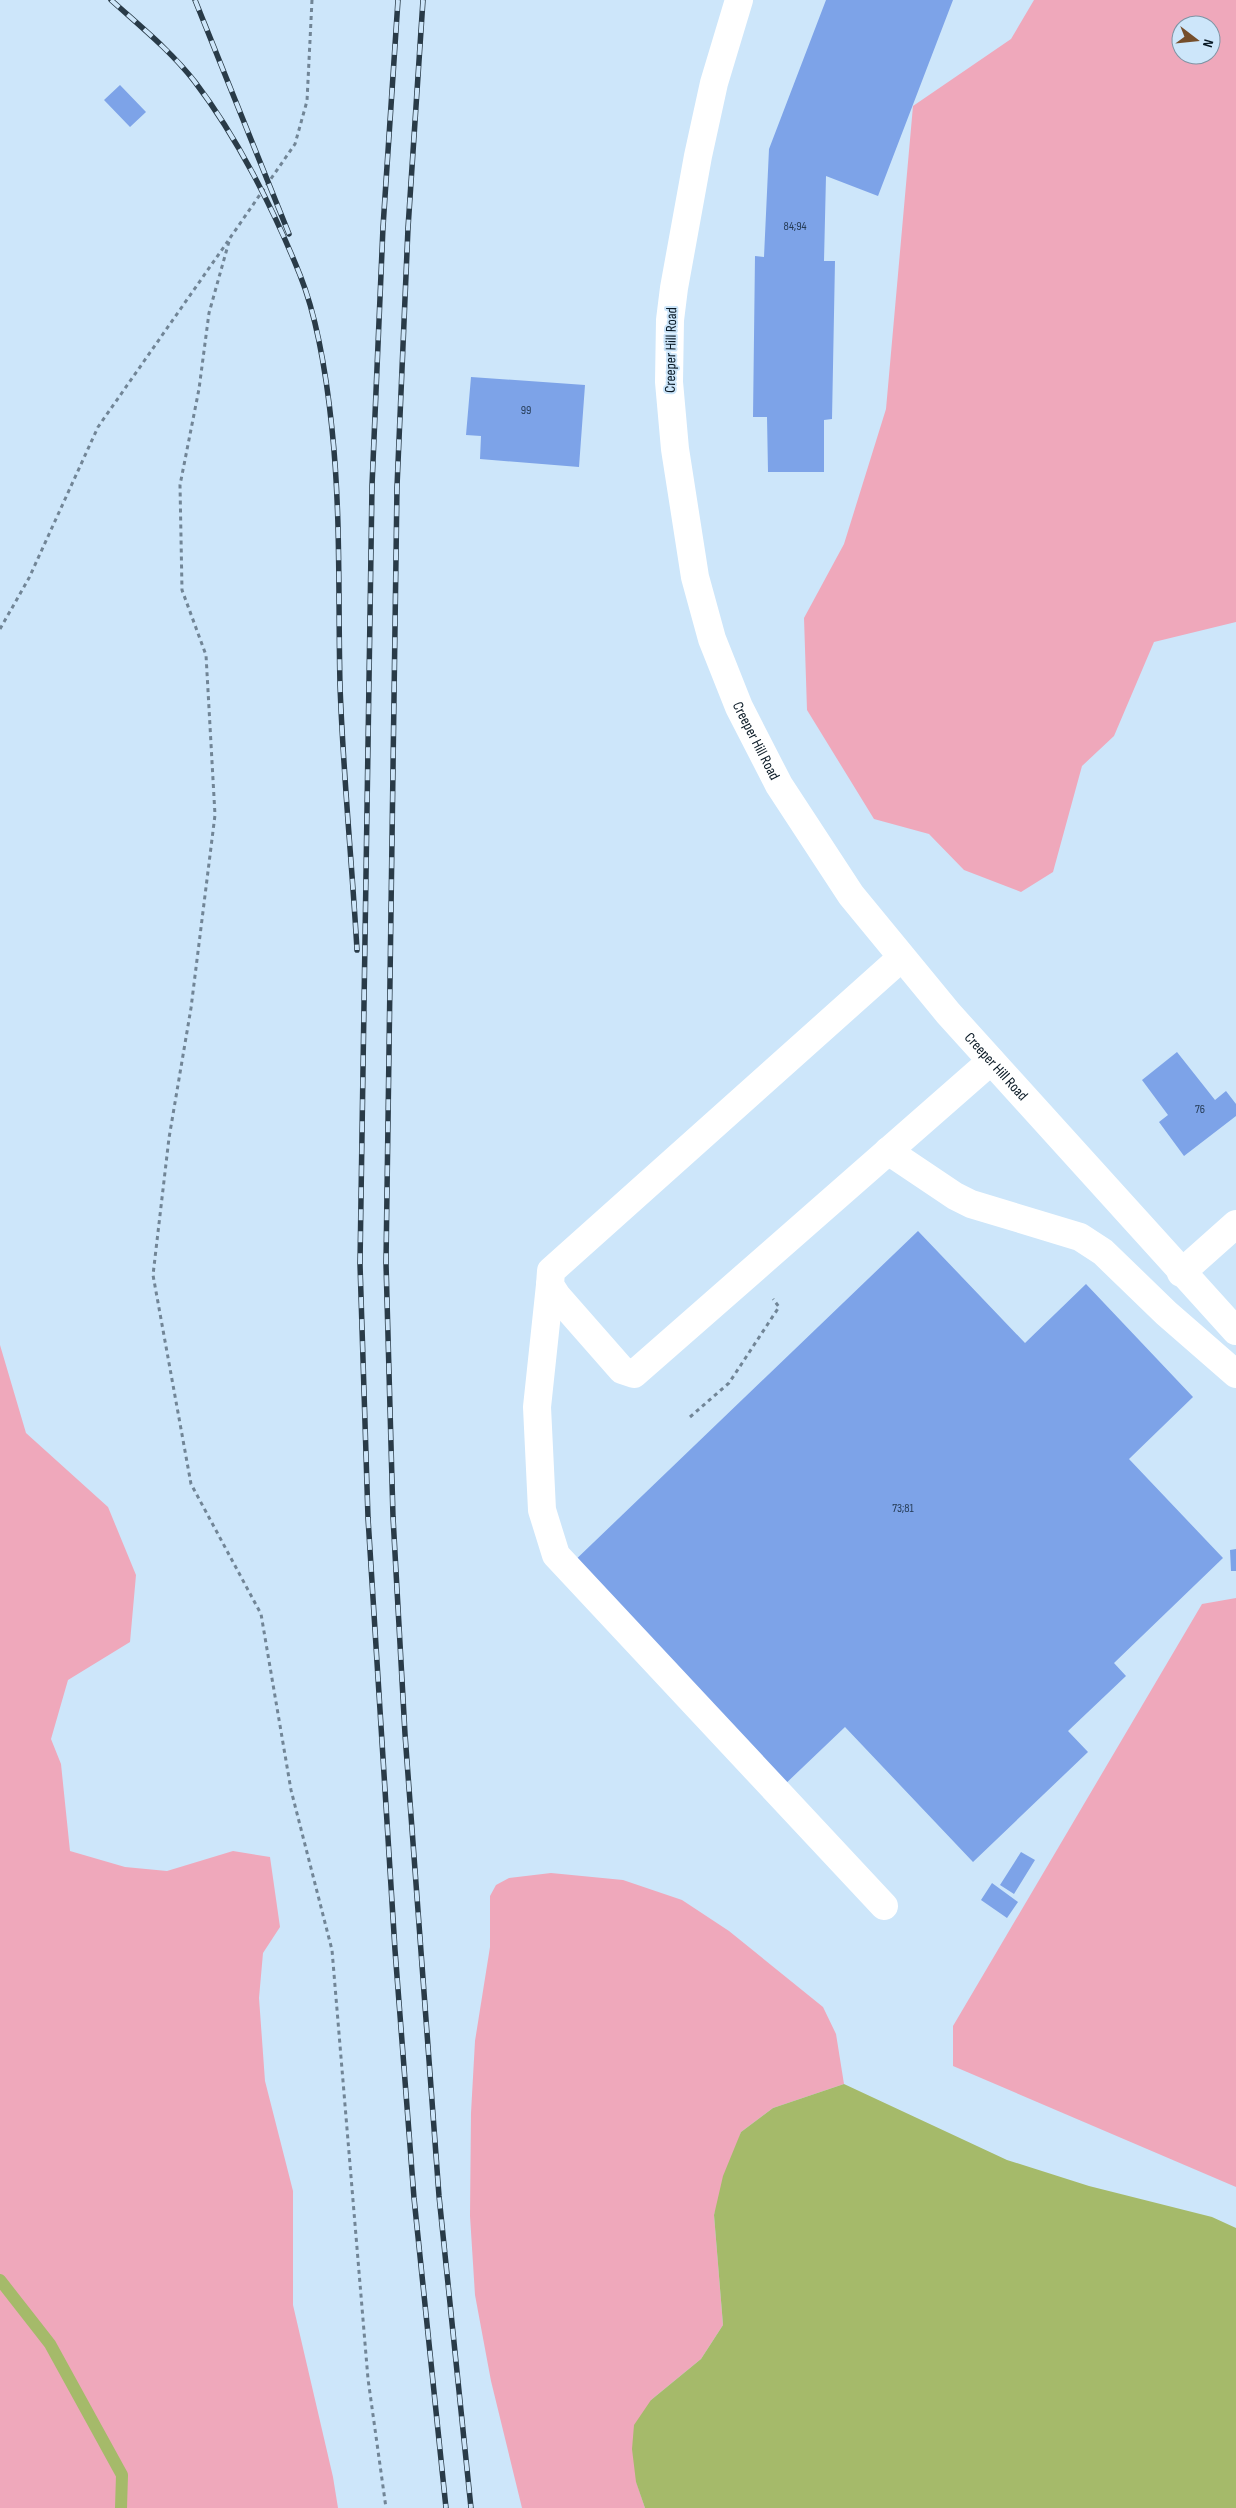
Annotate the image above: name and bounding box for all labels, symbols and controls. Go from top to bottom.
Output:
north arrow [1171,15,1221,65]
text: N [1199,38,1217,49]
house number: 84;94 [783,219,807,234]
street label: Creeper Hill Road [661,307,681,393]
house number: 99 [521,403,531,418]
street label: Creeper Hill Road [728,699,784,783]
street label: Creeper Hill Road [961,1028,1032,1105]
house number: 76 [1195,1102,1205,1117]
house number: 73;81 [892,1501,915,1516]

